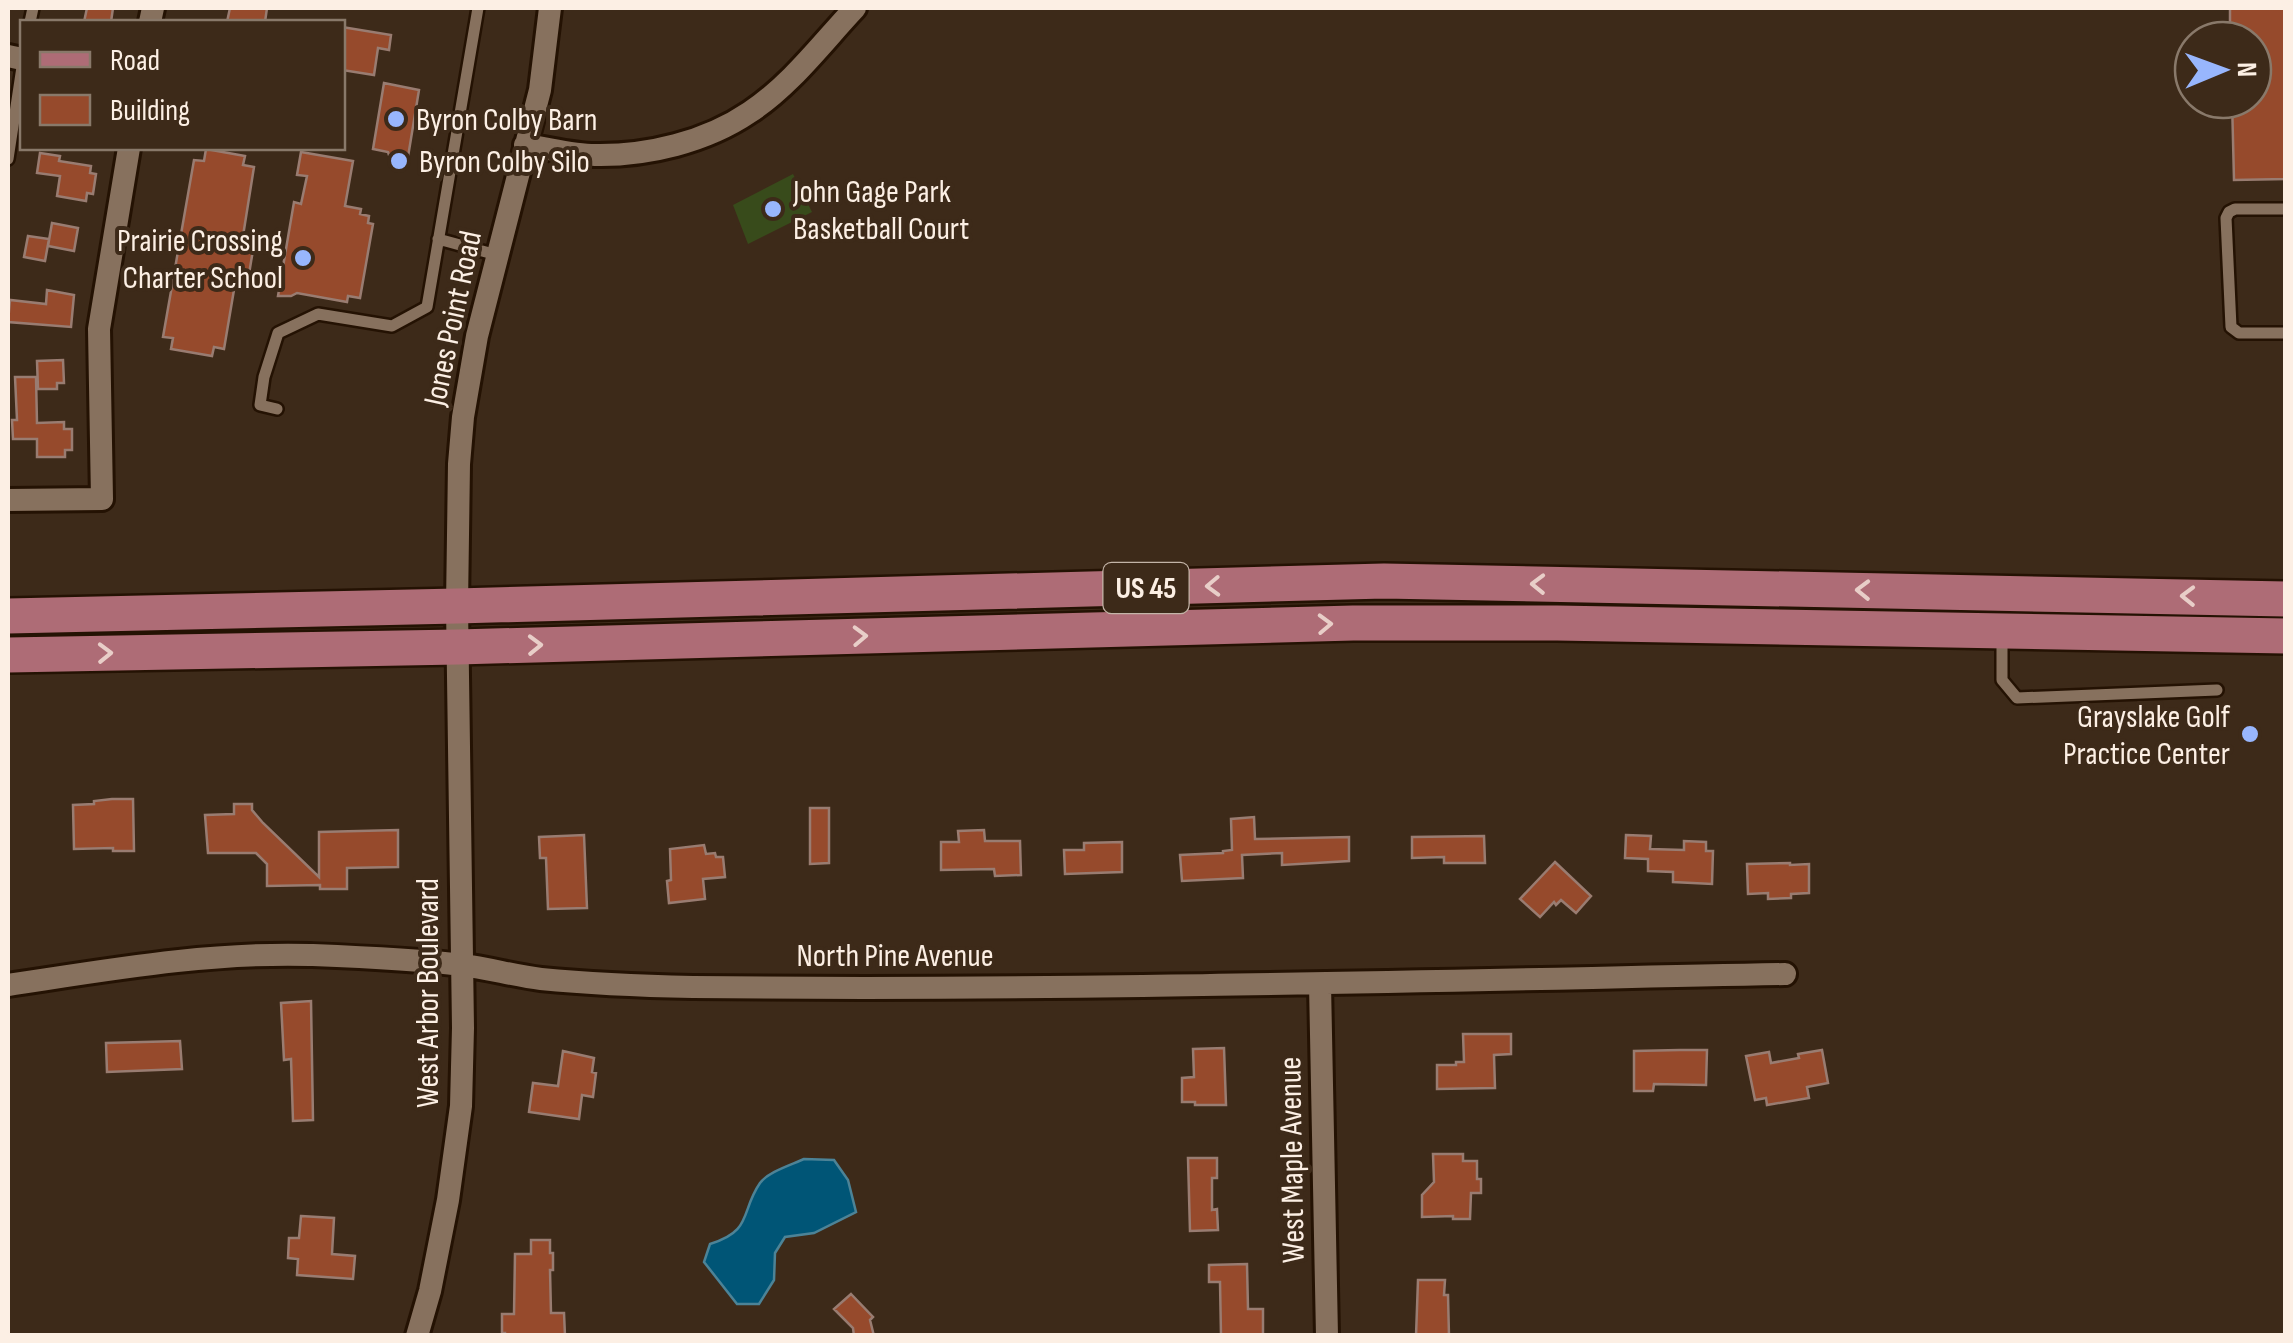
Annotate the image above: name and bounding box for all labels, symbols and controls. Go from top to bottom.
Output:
legend [20,20,345,150]
north arrow [2173,20,2273,120]
text: Road [110,43,160,79]
text: N [2230,62,2263,77]
text: Building [110,93,190,129]
place label: Byron Colby Barn [416,101,598,140]
marker: Byron Colby Barn [385,108,407,130]
place label: Byron Colby Silo [419,143,590,182]
marker: Byron Colby Silo [388,150,410,172]
place label: John Gage Park Basketball Court [792,173,969,249]
marker: John Gage Park Basketball Court [762,198,784,220]
place label: Prairie Crossing Charter School [117,222,283,298]
street label: Jones Point Road [416,227,491,410]
marker: Prairie Crossing Charter School [292,247,314,269]
road number: US 45 [1104,563,1188,613]
one-way arrow [1530,573,1546,594]
one-way arrow [1205,575,1221,596]
one-way arrow [1855,579,1871,600]
one-way arrow [2180,586,2196,607]
one-way arrow [1317,614,1333,635]
one-way arrow [852,626,868,647]
one-way arrow [527,634,543,655]
one-way arrow [97,643,113,664]
place label: Grayslake Golf Practice Center [2063,698,2231,774]
marker: Grayslake Golf Practice Center [2239,723,2261,745]
street label: West Arbor Boulevard [409,878,448,1108]
street label: North Pine Avenue [796,937,994,976]
street label: West Maple Avenue [1271,1057,1314,1263]

